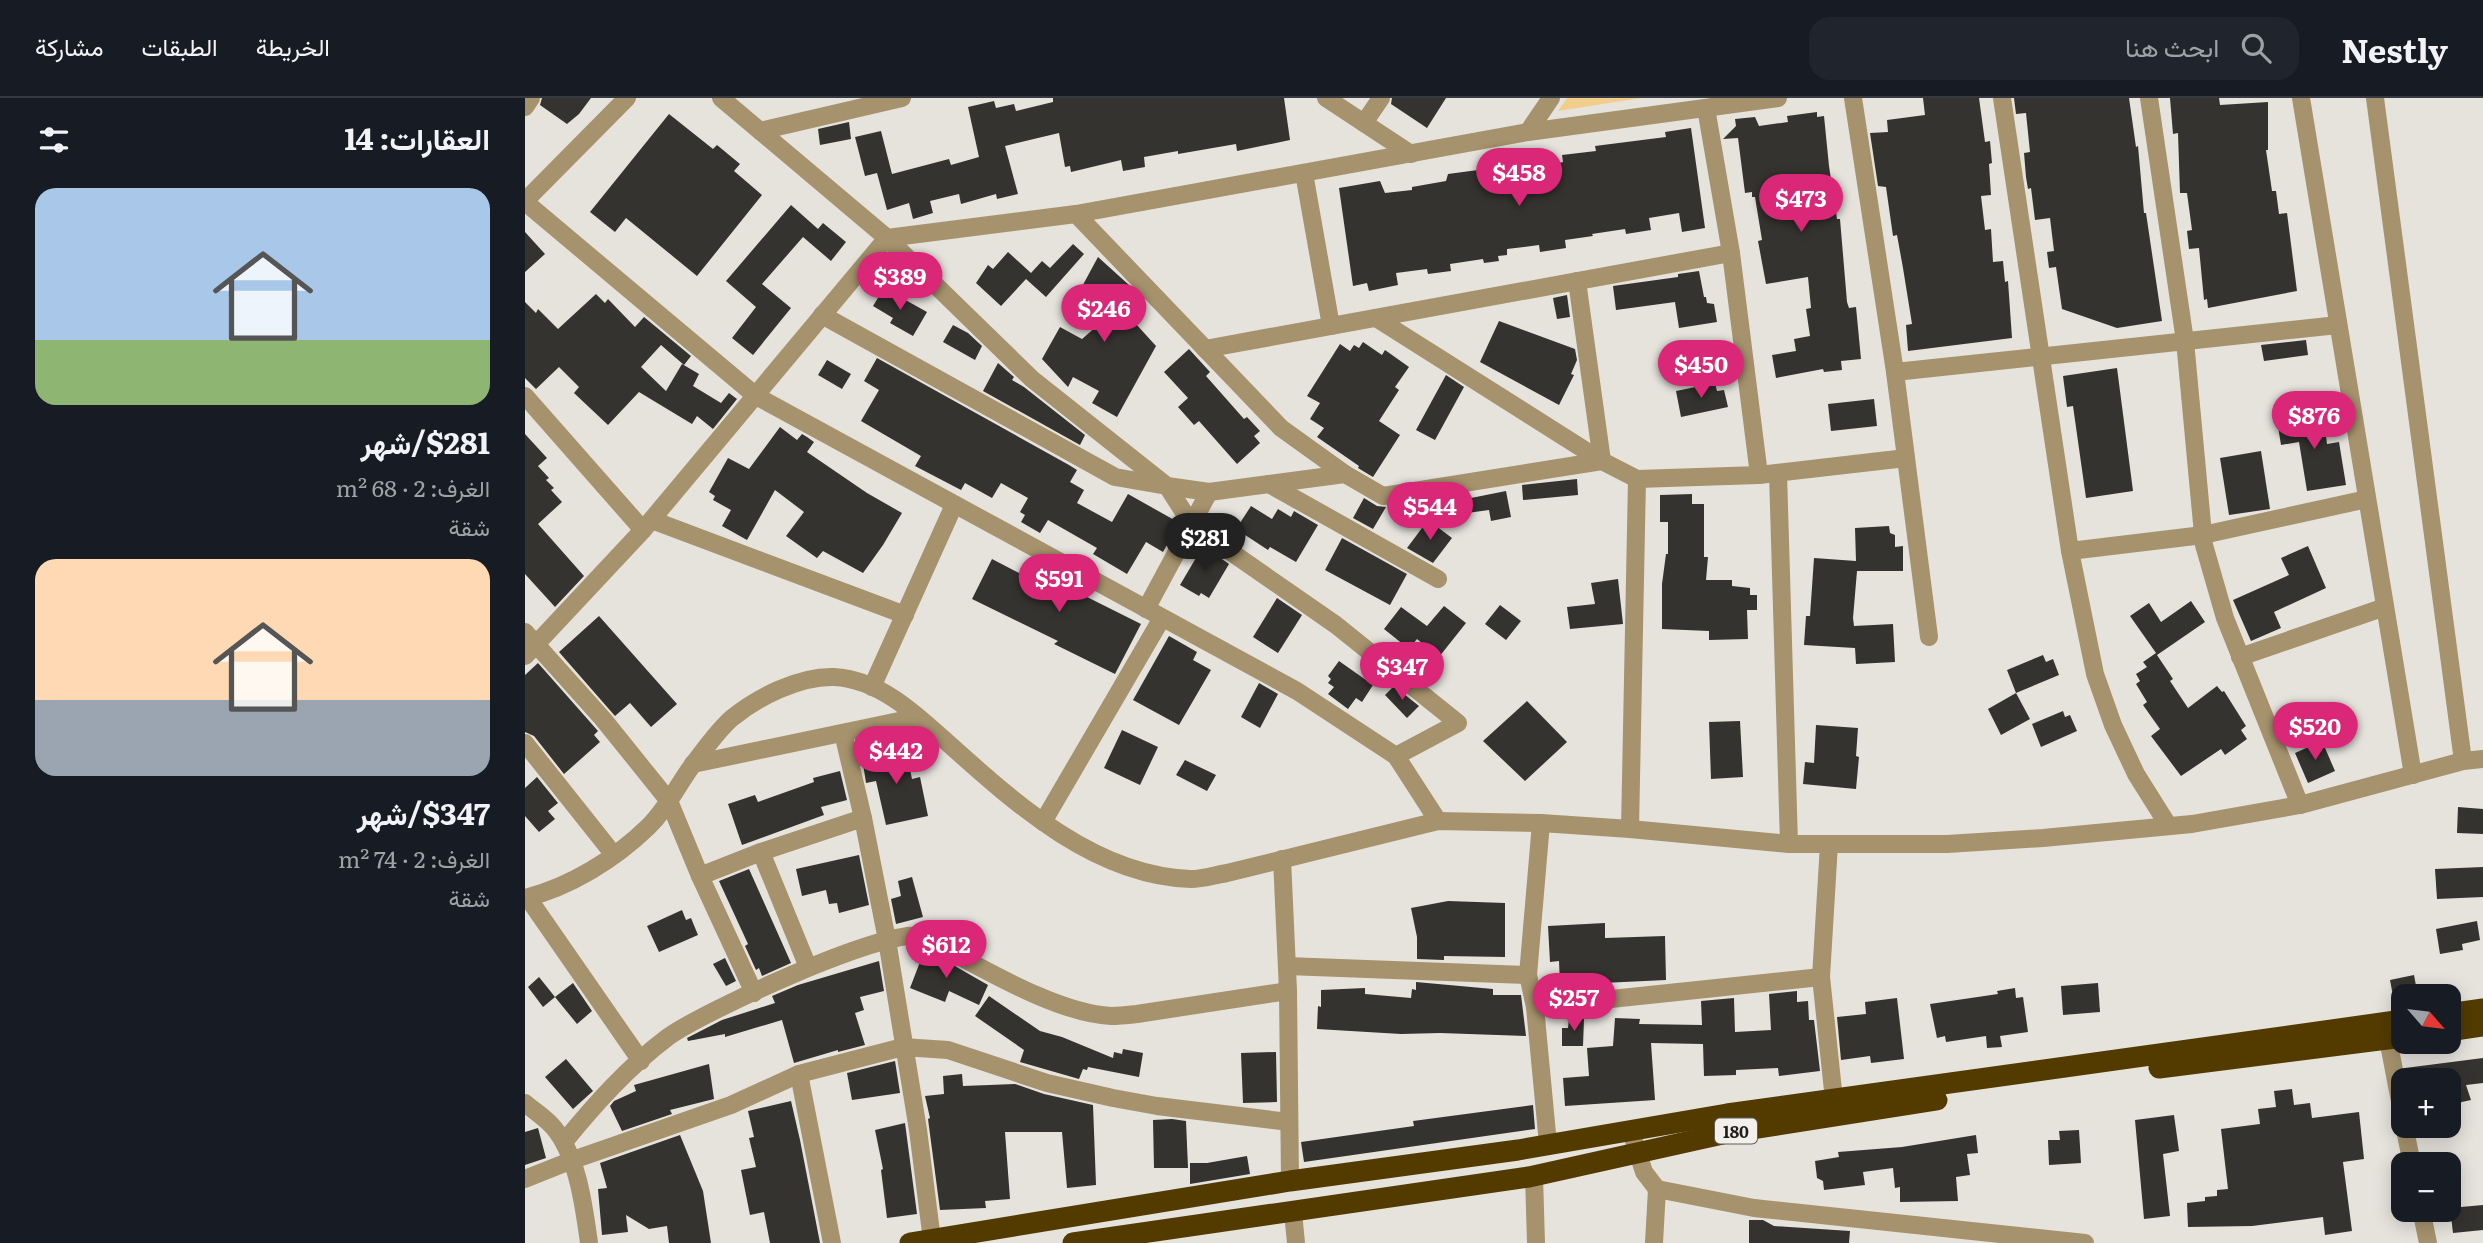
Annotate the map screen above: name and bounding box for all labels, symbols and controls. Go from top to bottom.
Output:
search box [1809,17,2299,80]
text: Nestly [2341,24,2448,73]
text: ابحث هنا [2125,26,2219,65]
text: مشاركة [35,28,103,63]
text: الطبقات [141,28,218,63]
text: الخريطة [256,28,330,63]
icon: search [2237,29,2275,67]
text: العقارات: 14 [344,115,490,159]
icon: filters [35,121,73,159]
pin: $458 [1478,148,1560,208]
text: $458 [1492,154,1546,188]
pin: $473 [1760,174,1842,234]
text: $473 [1775,180,1827,214]
icon: home [200,233,326,359]
pin: $389 [859,252,941,312]
text: $389 [873,258,927,292]
pin: $246 [1063,285,1145,344]
text: $246 [1077,290,1131,324]
pin: $450 [1660,341,1742,400]
text: $450 [1674,346,1728,380]
pin: $876 [2273,392,2355,451]
text: $876 [2288,397,2340,431]
text: $281/شهر [360,419,490,463]
text: الغرف: 2 · 68 m² [336,470,490,504]
pin: $544 [1389,482,1471,542]
text: $544 [1403,488,1457,522]
text: شقة [448,509,490,543]
pin: $281 [1164,514,1246,573]
text: $281 [1180,519,1230,553]
pin: $591 [1018,554,1100,614]
text: $591 [1035,560,1083,594]
icon: home [200,604,326,730]
pin: $347 [1361,642,1443,702]
text: $347 [1376,648,1428,682]
pin: $520 [2274,702,2356,762]
text: $520 [2289,708,2341,742]
pin: $442 [855,726,937,786]
text: $442 [869,732,923,766]
text: $347/شهر [357,790,490,834]
text: الغرف: 2 · 74 m² [338,841,490,875]
text: شقة [448,880,490,914]
pin: $612 [905,920,987,980]
text: $612 [922,926,971,960]
pin: $257 [1533,974,1615,1033]
text: $257 [1549,979,1599,1013]
north arrow [2391,984,2461,1054]
map controls [2391,984,2461,1222]
button: + [2391,1068,2461,1138]
road number: 180 [1715,1119,1757,1144]
button: − [2391,1152,2461,1222]

